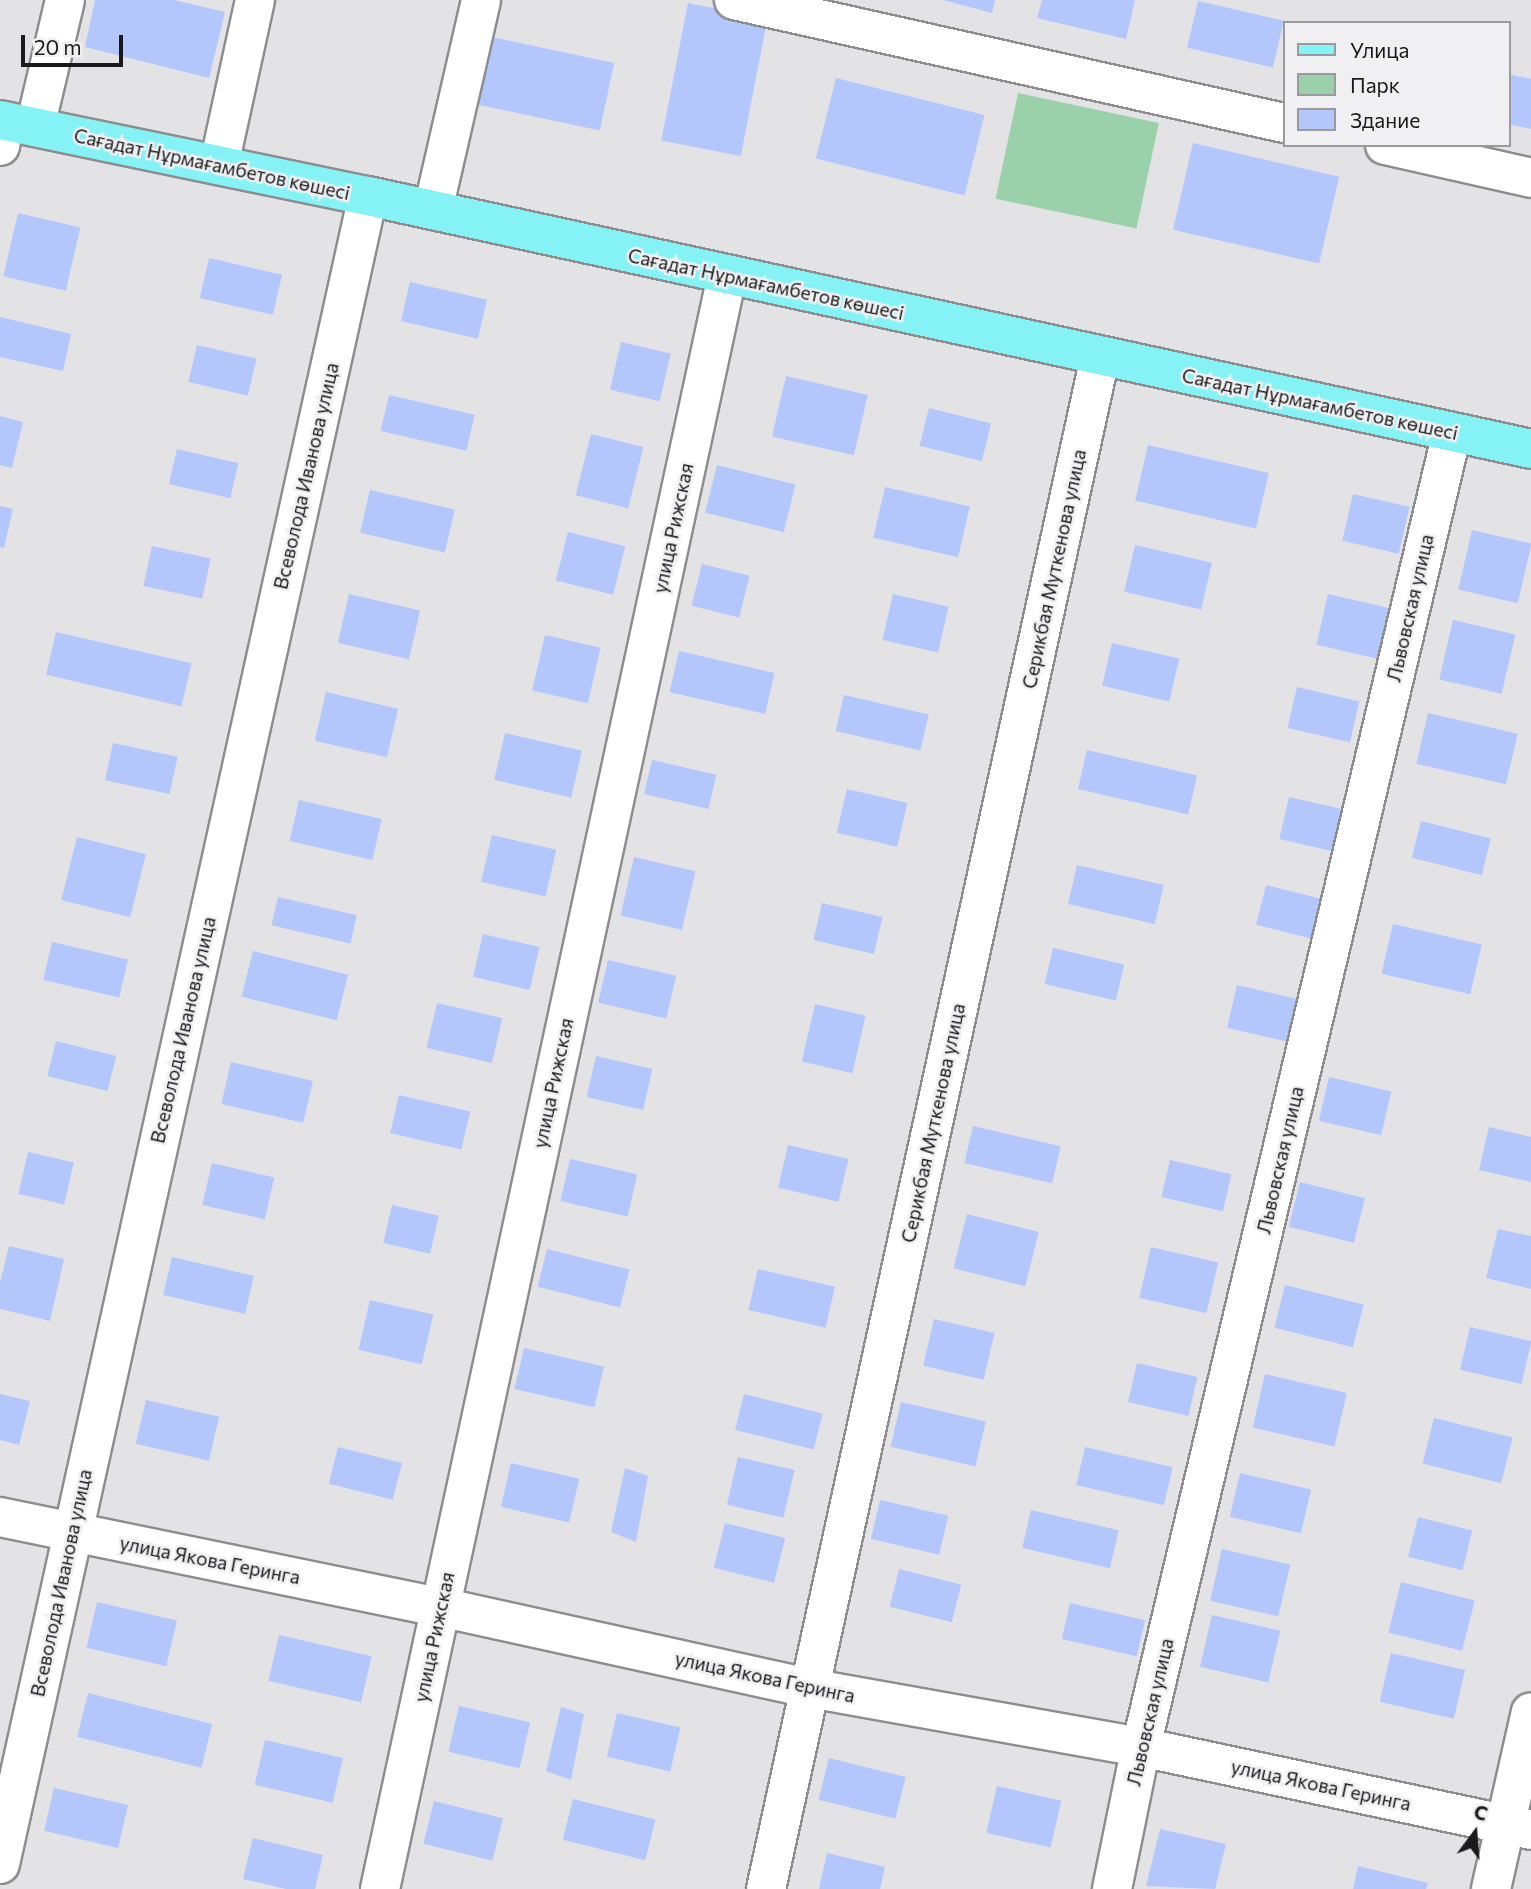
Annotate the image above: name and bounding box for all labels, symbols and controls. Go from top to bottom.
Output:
scale bar [24,21,126,65]
legend [1282,21,1510,147]
text: 20 m [34,34,82,59]
text: Улица [1350,37,1409,62]
text: Парк [1350,72,1400,97]
text: Здание [1350,107,1420,132]
street label: Сағадат Нұрмағамбетов көшесі [72,124,352,204]
street label: Сағадат Нұрмағамбетов көшесі [626,244,906,324]
street label: Всеволода Иванова улица [269,361,343,591]
street label: Сағадат Нұрмағамбетов көшесі [1180,364,1460,444]
street label: Серикбая Муткенова улица [1017,447,1091,691]
street label: улица Рижская [648,461,698,595]
street label: Львовская улица [1382,532,1438,684]
street label: Всеволода Иванова улица [146,915,220,1145]
street label: Серикбая Муткенова улица [896,1001,970,1245]
street label: улица Рижская [528,1016,578,1150]
street label: Львовская улица [1252,1084,1308,1236]
street label: Всеволода Иванова улица [26,1467,96,1699]
street label: улица Якова Геринга [118,1531,302,1589]
street label: улица Рижская [409,1570,459,1704]
street label: Львовская улица [1122,1636,1178,1788]
street label: улица Якова Геринга [673,1647,857,1707]
street label: улица Якова Геринга [1229,1755,1413,1815]
north arrow [1440,1798,1510,1868]
text: С [1472,1799,1490,1825]

